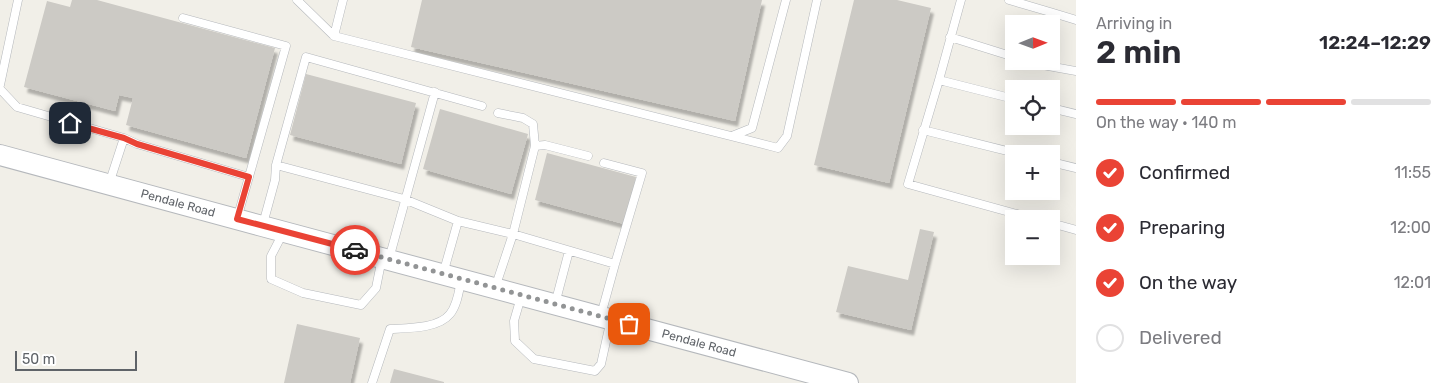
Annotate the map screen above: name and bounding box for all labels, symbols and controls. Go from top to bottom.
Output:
text: Arriving in [1096,14,1172,33]
north arrow [1005,15,1060,70]
map controls [1005,15,1060,265]
text: 12:24–12:29 [1319,31,1431,54]
text: 2 min [1096,33,1181,71]
button: locate [1005,80,1060,135]
pin [49,102,91,144]
icon: home [56,109,84,137]
text: On the way · 140 m [1096,113,1236,132]
button: + [1005,145,1060,200]
icon: check [1096,159,1124,187]
text: Confirmed [1139,161,1230,184]
text: 11:55 [1394,163,1431,182]
street label: Pendale Road [139,186,217,220]
button: − [1005,210,1060,265]
icon: check [1096,214,1124,242]
text: Preparing [1139,216,1225,239]
text: 12:00 [1390,218,1431,237]
courier [330,225,380,275]
icon: car [341,236,369,264]
icon: check [1096,269,1124,297]
text: On the way [1139,271,1237,294]
text: 12:01 [1394,273,1431,292]
pin [608,303,650,345]
icon: bag [615,310,643,338]
street label: Pendale Road [660,326,738,360]
text: Delivered [1139,326,1222,349]
scale bar [15,348,138,371]
text: 50 m [22,351,55,368]

